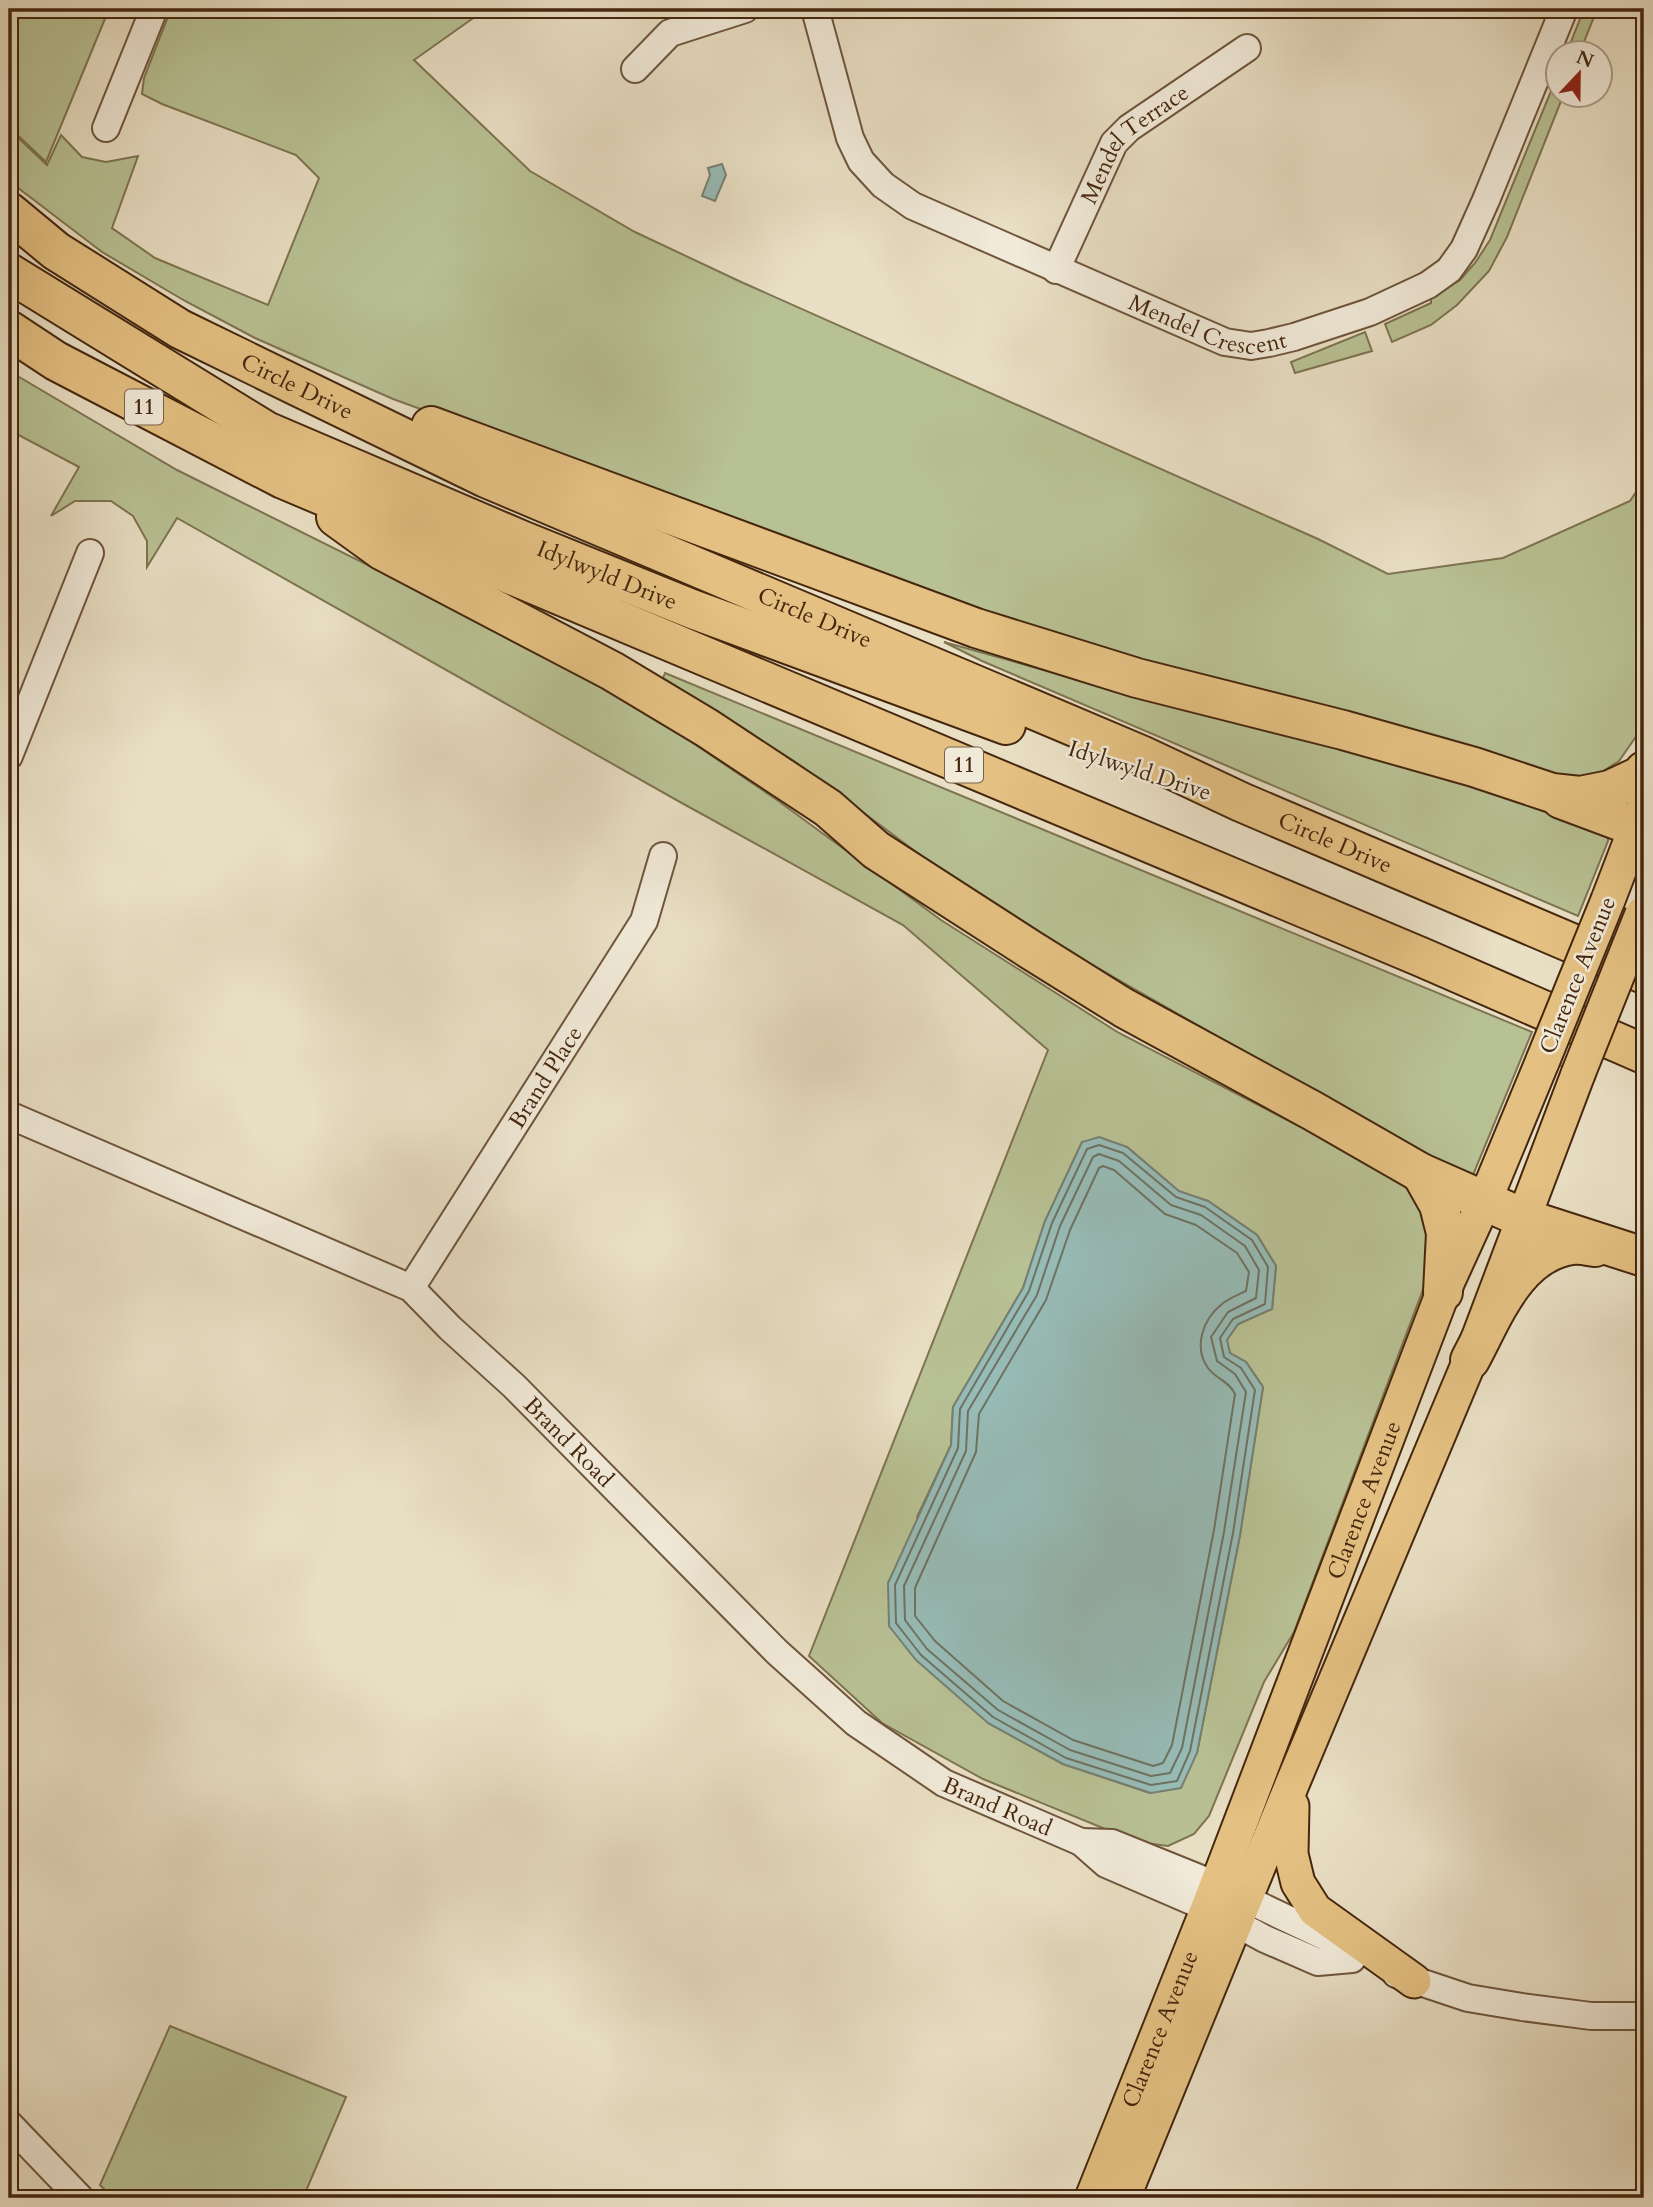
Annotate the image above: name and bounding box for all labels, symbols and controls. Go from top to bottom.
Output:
north arrow [1544,38,1614,108]
text: N [1572,44,1598,74]
street label: Mendel Terrace [1073,77,1195,209]
street label: Mendel Crescent [1124,287,1290,363]
street label: Circle Drive [236,346,358,427]
road number: 11 [125,390,163,424]
street label: Idylwyld Drive [532,533,682,617]
street label: Circle Drive [753,580,876,655]
street label: Idylwyld Drive [1064,733,1215,808]
road number: 11 [945,748,983,782]
street label: Circle Drive [1273,805,1397,881]
street label: Clarence Avenue [1532,892,1623,1058]
street label: Brand Place [501,1020,590,1134]
street label: Brand Road [517,1390,621,1495]
street label: Clarence Avenue [1320,1417,1408,1584]
street label: Brand Road [938,1769,1057,1844]
street label: Clarence Avenue [1115,1946,1205,2113]

